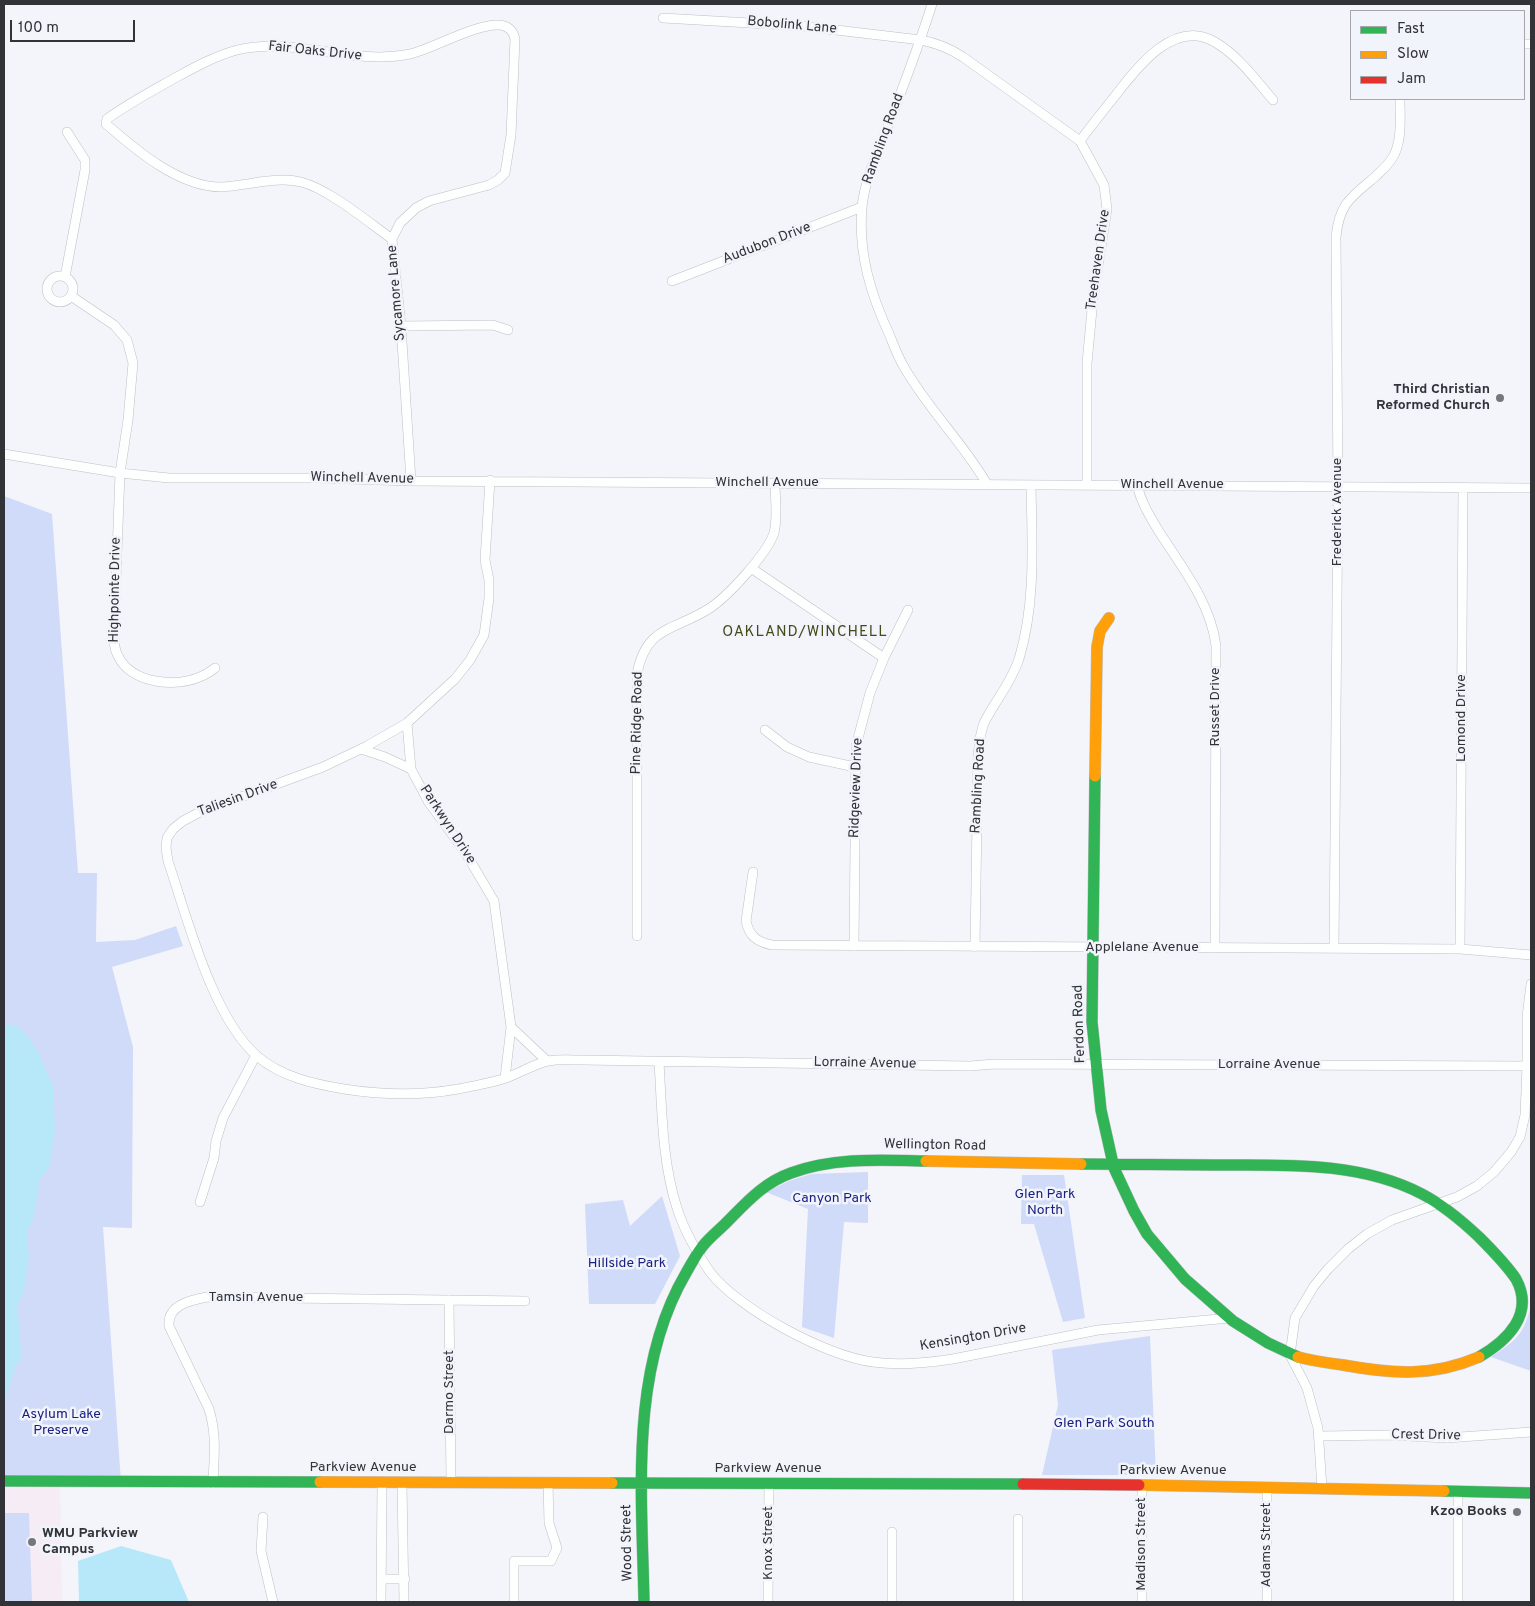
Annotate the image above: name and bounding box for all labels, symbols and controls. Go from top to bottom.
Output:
scale bar [12,10,138,42]
legend [1350,10,1525,100]
street label: Bobolink Lane [747,14,837,38]
text: 100 m [18,19,59,38]
text: Fast [1397,20,1425,39]
street label: Fair Oaks Drive [267,39,363,65]
text: Slow [1397,45,1429,64]
text: Jam [1397,70,1426,89]
street label: Rambling Road [860,91,908,187]
street label: Treehaven Drive [1084,208,1114,312]
street label: Audubon Drive [720,219,814,269]
street label: Sycamore Lane [384,244,410,342]
place label: Third Christian Reformed Church [1376,382,1490,414]
marker: Third Christian Reformed Church [1494,392,1506,404]
street label: Frederick Avenue [1330,458,1346,566]
street label: Winchell Avenue [310,470,414,488]
street label: Winchell Avenue [715,475,819,491]
street label: Winchell Avenue [1120,477,1224,493]
street label: Highpointe Drive [107,537,125,643]
district label: OAKLAND/WINCHELL [720,624,890,642]
street label: Russet Drive [1208,667,1224,747]
street label: Pine Ridge Road [629,671,647,775]
street label: Lomond Drive [1454,674,1470,762]
street label: Ridgeview Drive [847,738,867,838]
street label: Rambling Road [968,738,990,834]
street label: Taliesin Drive [196,777,280,821]
street label: Parkwyn Drive [415,782,479,868]
street label: Applelane Avenue [1085,940,1199,956]
street label: Ferdon Road [1070,984,1090,1064]
street label: Lorraine Avenue [813,1055,917,1073]
street label: Lorraine Avenue [1218,1057,1320,1073]
street label: Wellington Road [884,1137,986,1155]
park label: Glen Park North [1014,1187,1076,1220]
park label: Canyon Park [792,1191,872,1207]
park label: Hillside Park [588,1256,666,1272]
street label: Tamsin Avenue [209,1290,303,1306]
street label: Kensington Drive [918,1320,1028,1356]
street label: Darmo Street [442,1350,458,1434]
park label: Asylum Lake Preserve [21,1407,101,1440]
park label: Glen Park South [1053,1416,1155,1432]
street label: Crest Drive [1391,1427,1461,1445]
street label: Parkview Avenue [310,1460,416,1476]
street label: Parkview Avenue [715,1461,821,1477]
street label: Parkview Avenue [1120,1463,1226,1479]
street label: Madison Street [1134,1497,1150,1591]
street label: Adams Street [1259,1502,1275,1588]
street label: Wood Street [619,1504,637,1582]
place label: Kzoo Books [1430,1504,1507,1520]
street label: Knox Street [761,1506,777,1580]
marker: Kzoo Books [1511,1506,1523,1518]
place label: WMU Parkview Campus [42,1526,138,1558]
marker: WMU Parkview Campus [26,1536,38,1548]

